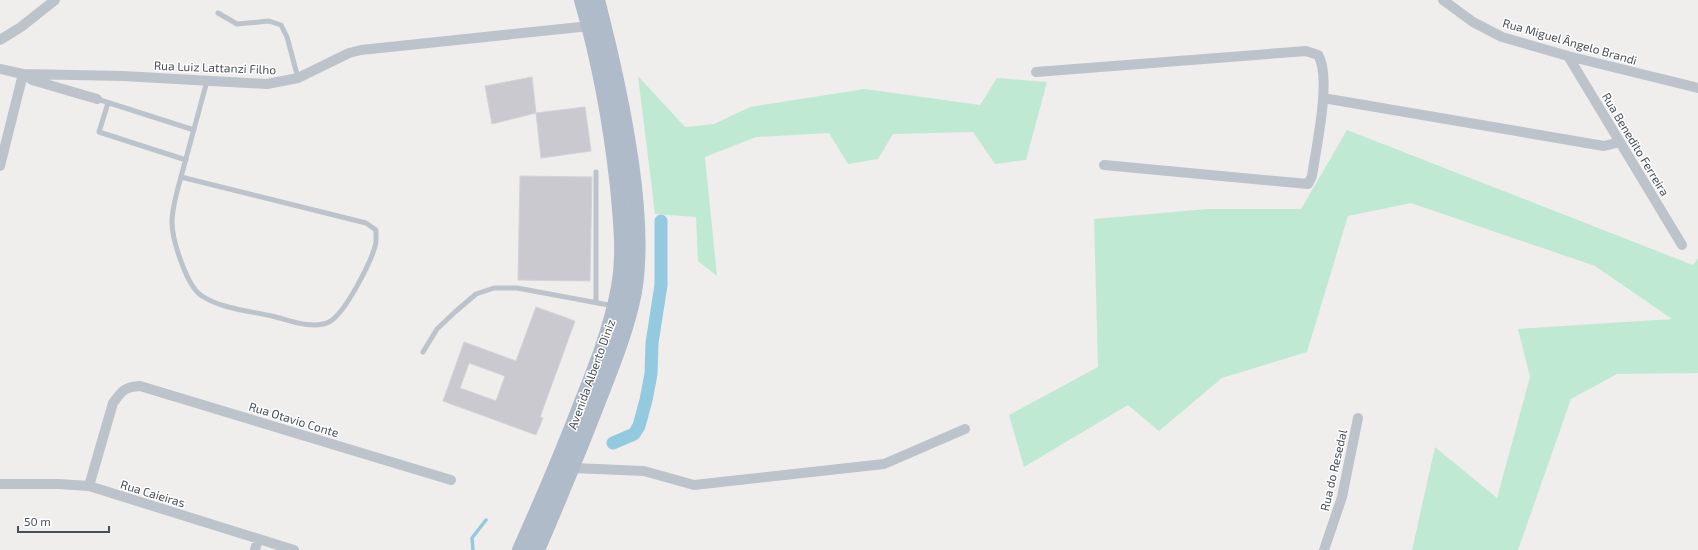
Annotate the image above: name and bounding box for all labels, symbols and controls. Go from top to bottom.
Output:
street label: Rua Miguel Ângelo Brandi [1501,15,1639,67]
street label: Rua Luiz Lattanzi Filho [154,58,277,76]
street label: Rua Benedito Ferreira [1600,90,1672,198]
street label: Avenida Alberto Diniz [565,317,617,431]
street label: Rua Otavio Conte [247,399,341,439]
street label: Rua do Resedal [1317,427,1349,512]
street label: Rua Caieiras [119,477,187,509]
scale bar [18,508,109,534]
text: 50 m [24,514,51,528]

